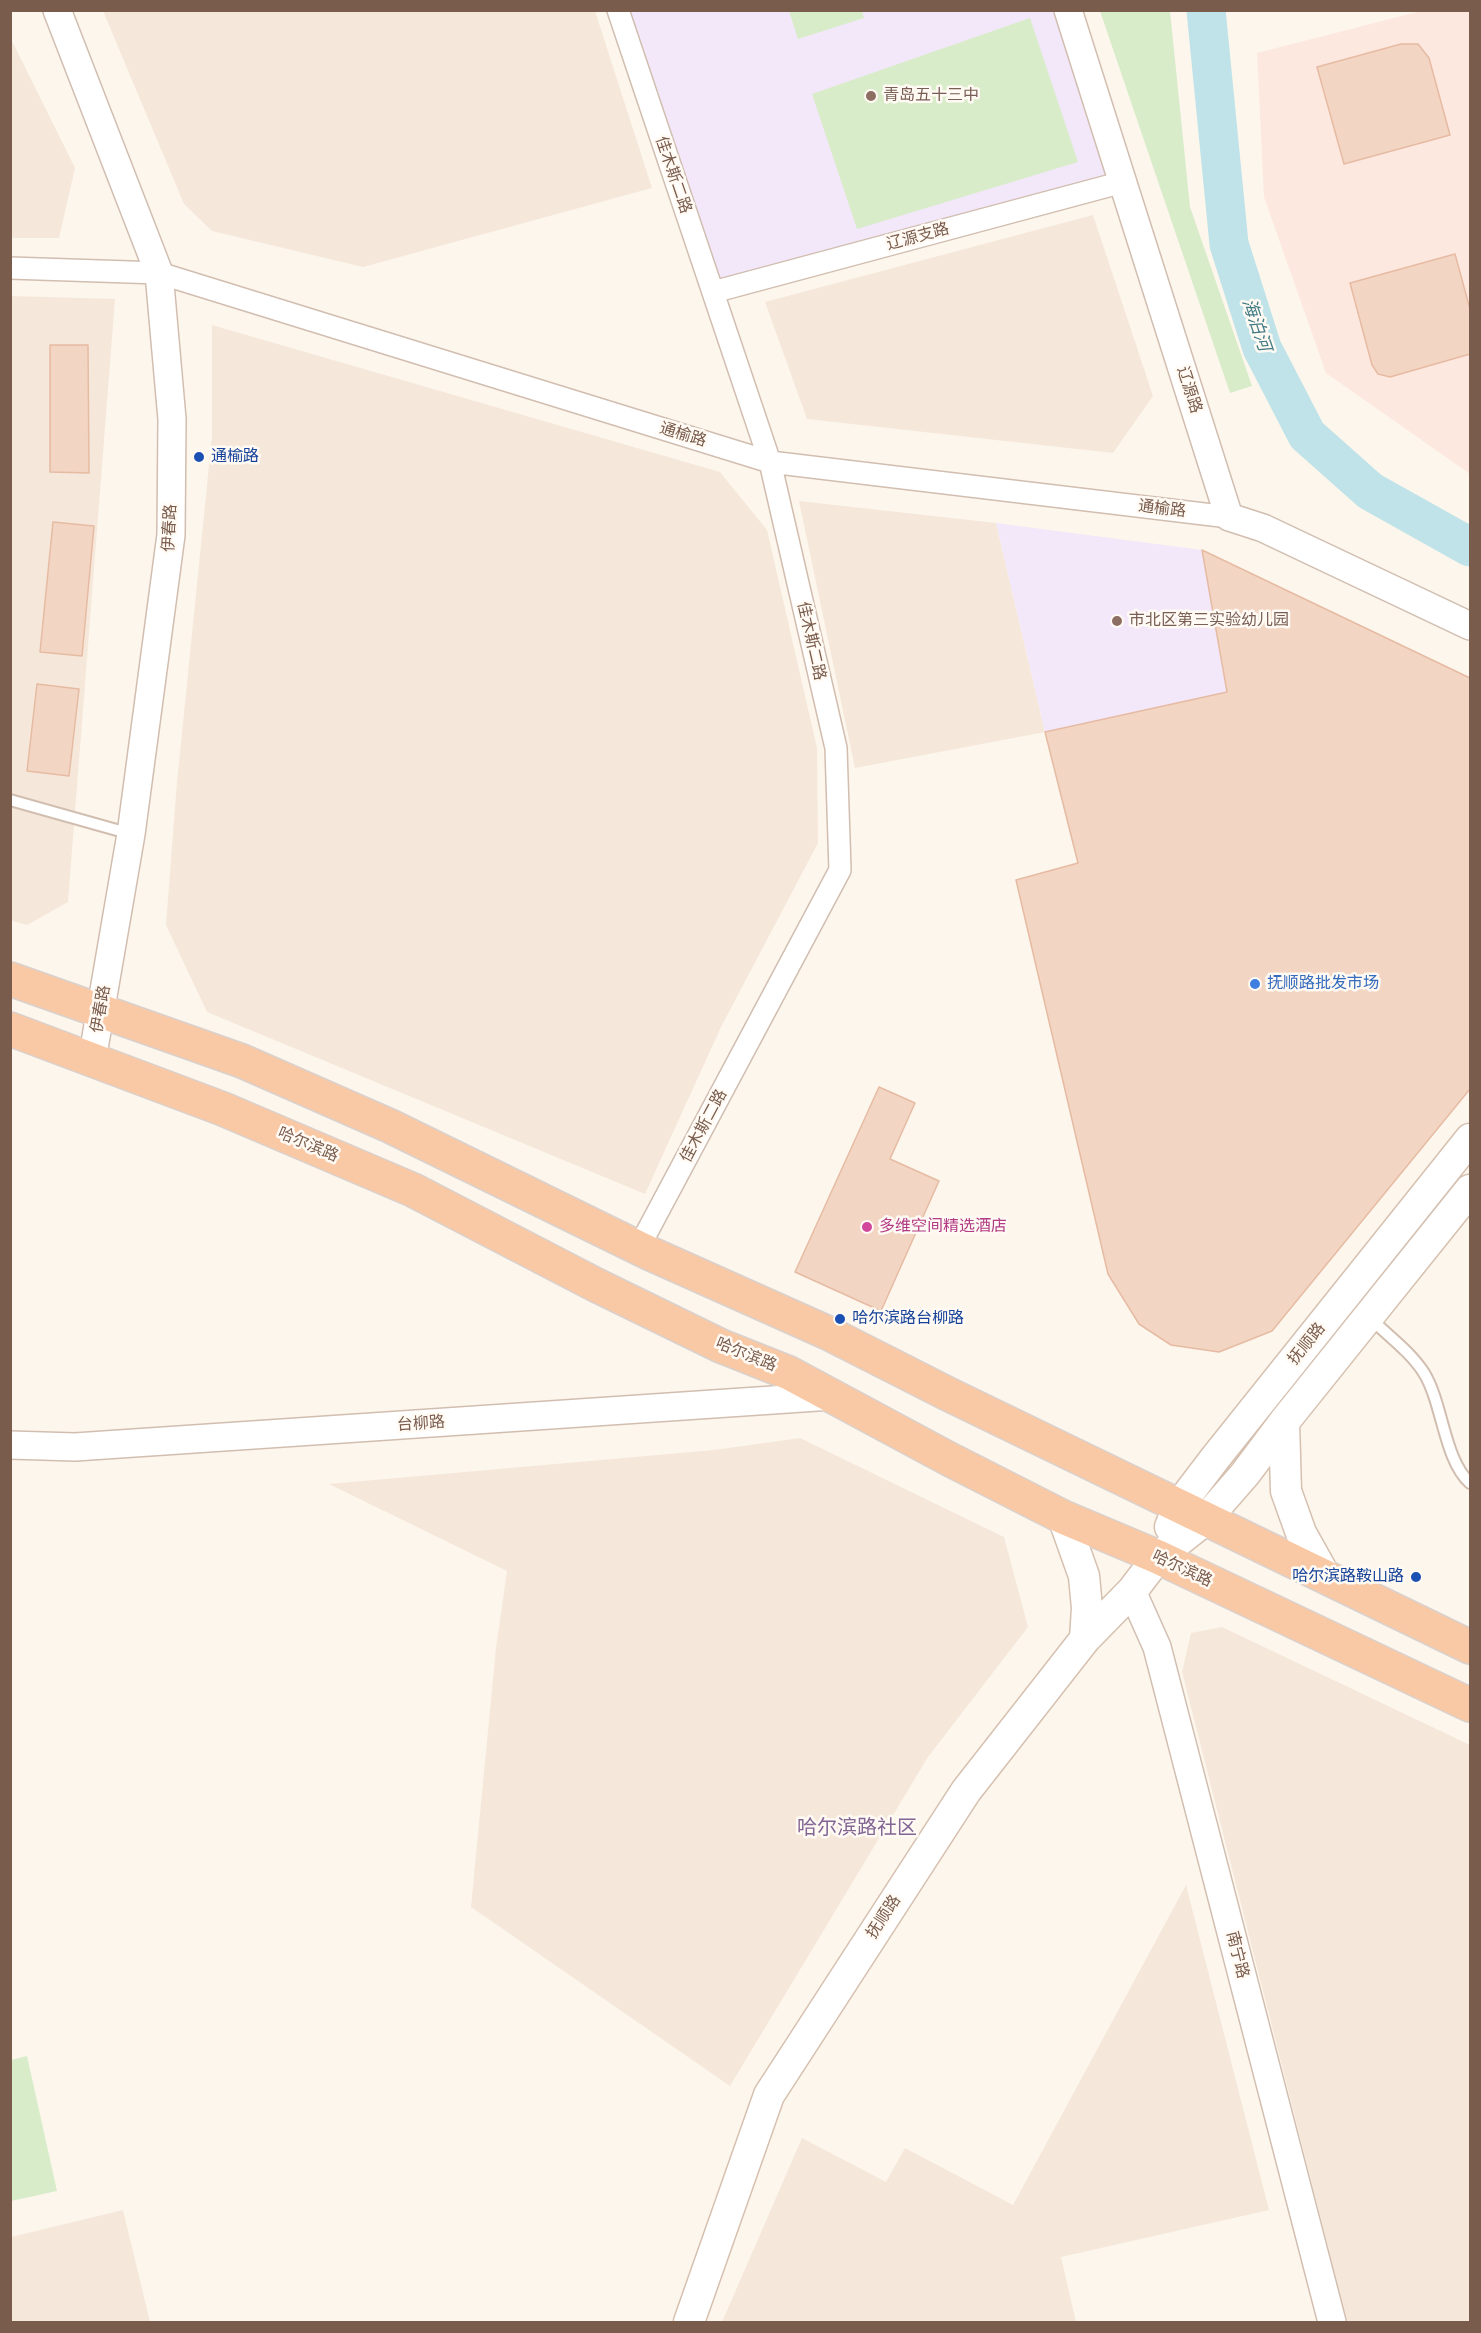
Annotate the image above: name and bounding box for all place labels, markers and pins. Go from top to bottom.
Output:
place label: 青岛五十三中 [883,86,979,106]
marker: 青岛五十三中 [864,89,878,103]
place label: 通榆路 [211,447,259,467]
marker: 通榆路 [192,450,206,464]
place label: 市北区第三实验幼儿园 [1129,611,1289,631]
marker: 市北区第三实验幼儿园 [1110,614,1124,628]
place label: 抚顺路批发市场 [1267,974,1379,994]
marker: 抚顺路批发市场 [1248,977,1262,991]
place label: 多维空间精选酒店 [879,1217,1007,1237]
marker: 多维空间精选酒店 [860,1220,874,1234]
place label: 哈尔滨路台柳路 [852,1309,964,1329]
marker: 哈尔滨路台柳路 [833,1312,847,1326]
place label: 哈尔滨路鞍山路 [1292,1567,1404,1587]
marker: 哈尔滨路鞍山路 [1409,1570,1423,1584]

